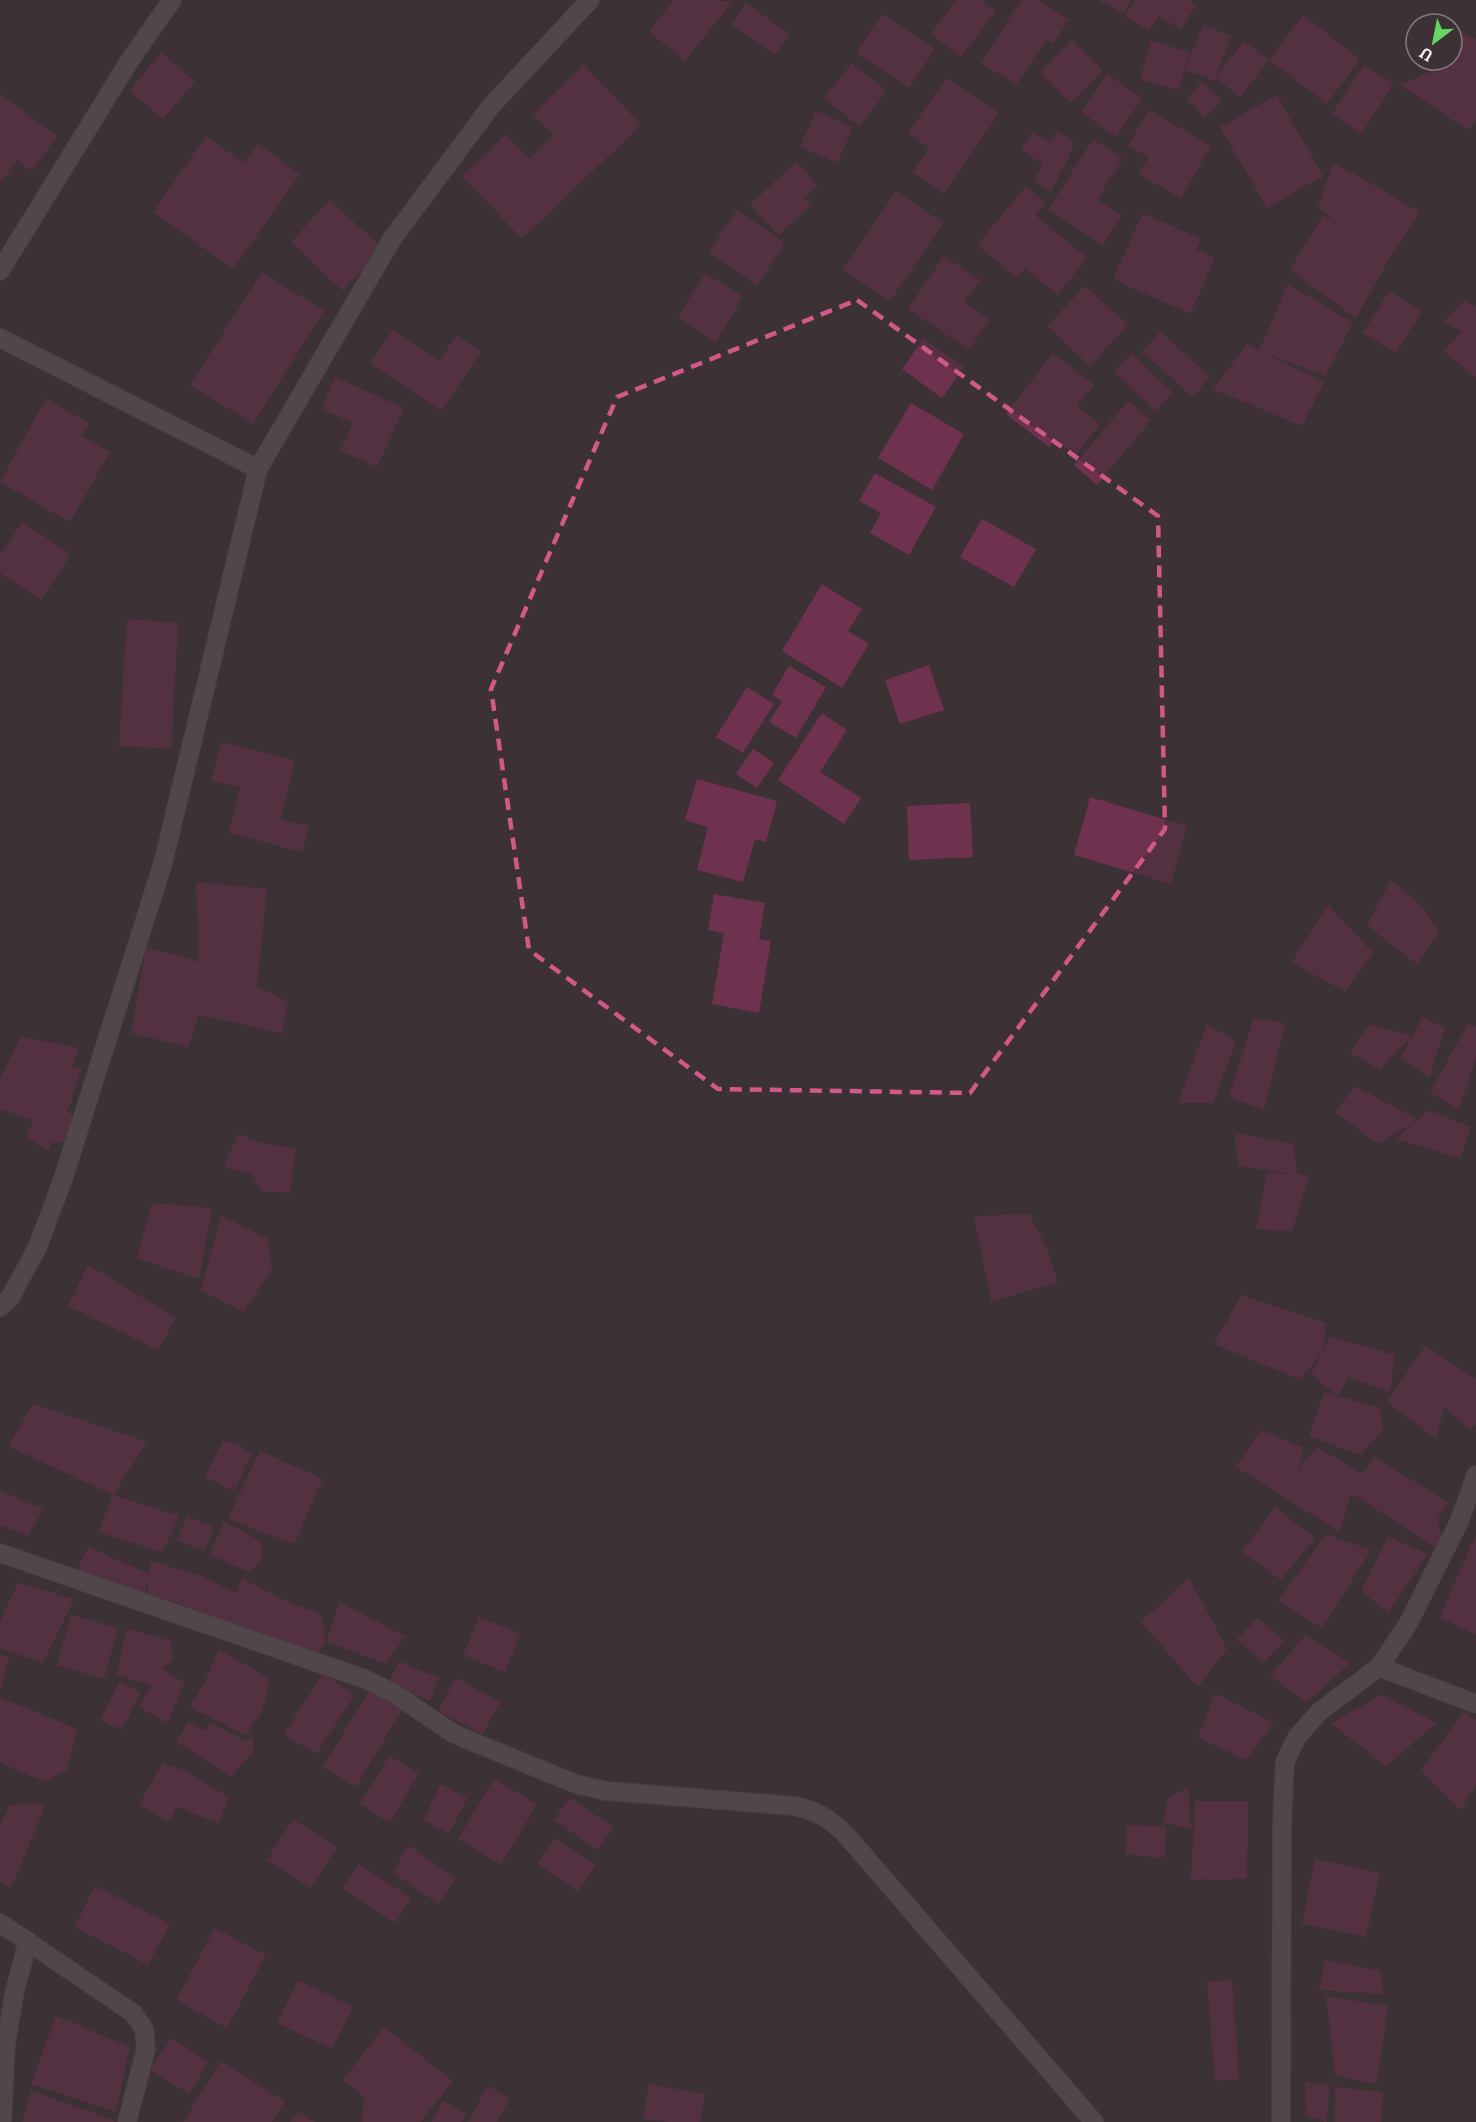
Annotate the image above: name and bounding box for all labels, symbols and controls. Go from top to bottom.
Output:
north arrow [1404,12,1464,72]
text: U [1416,43,1436,65]

